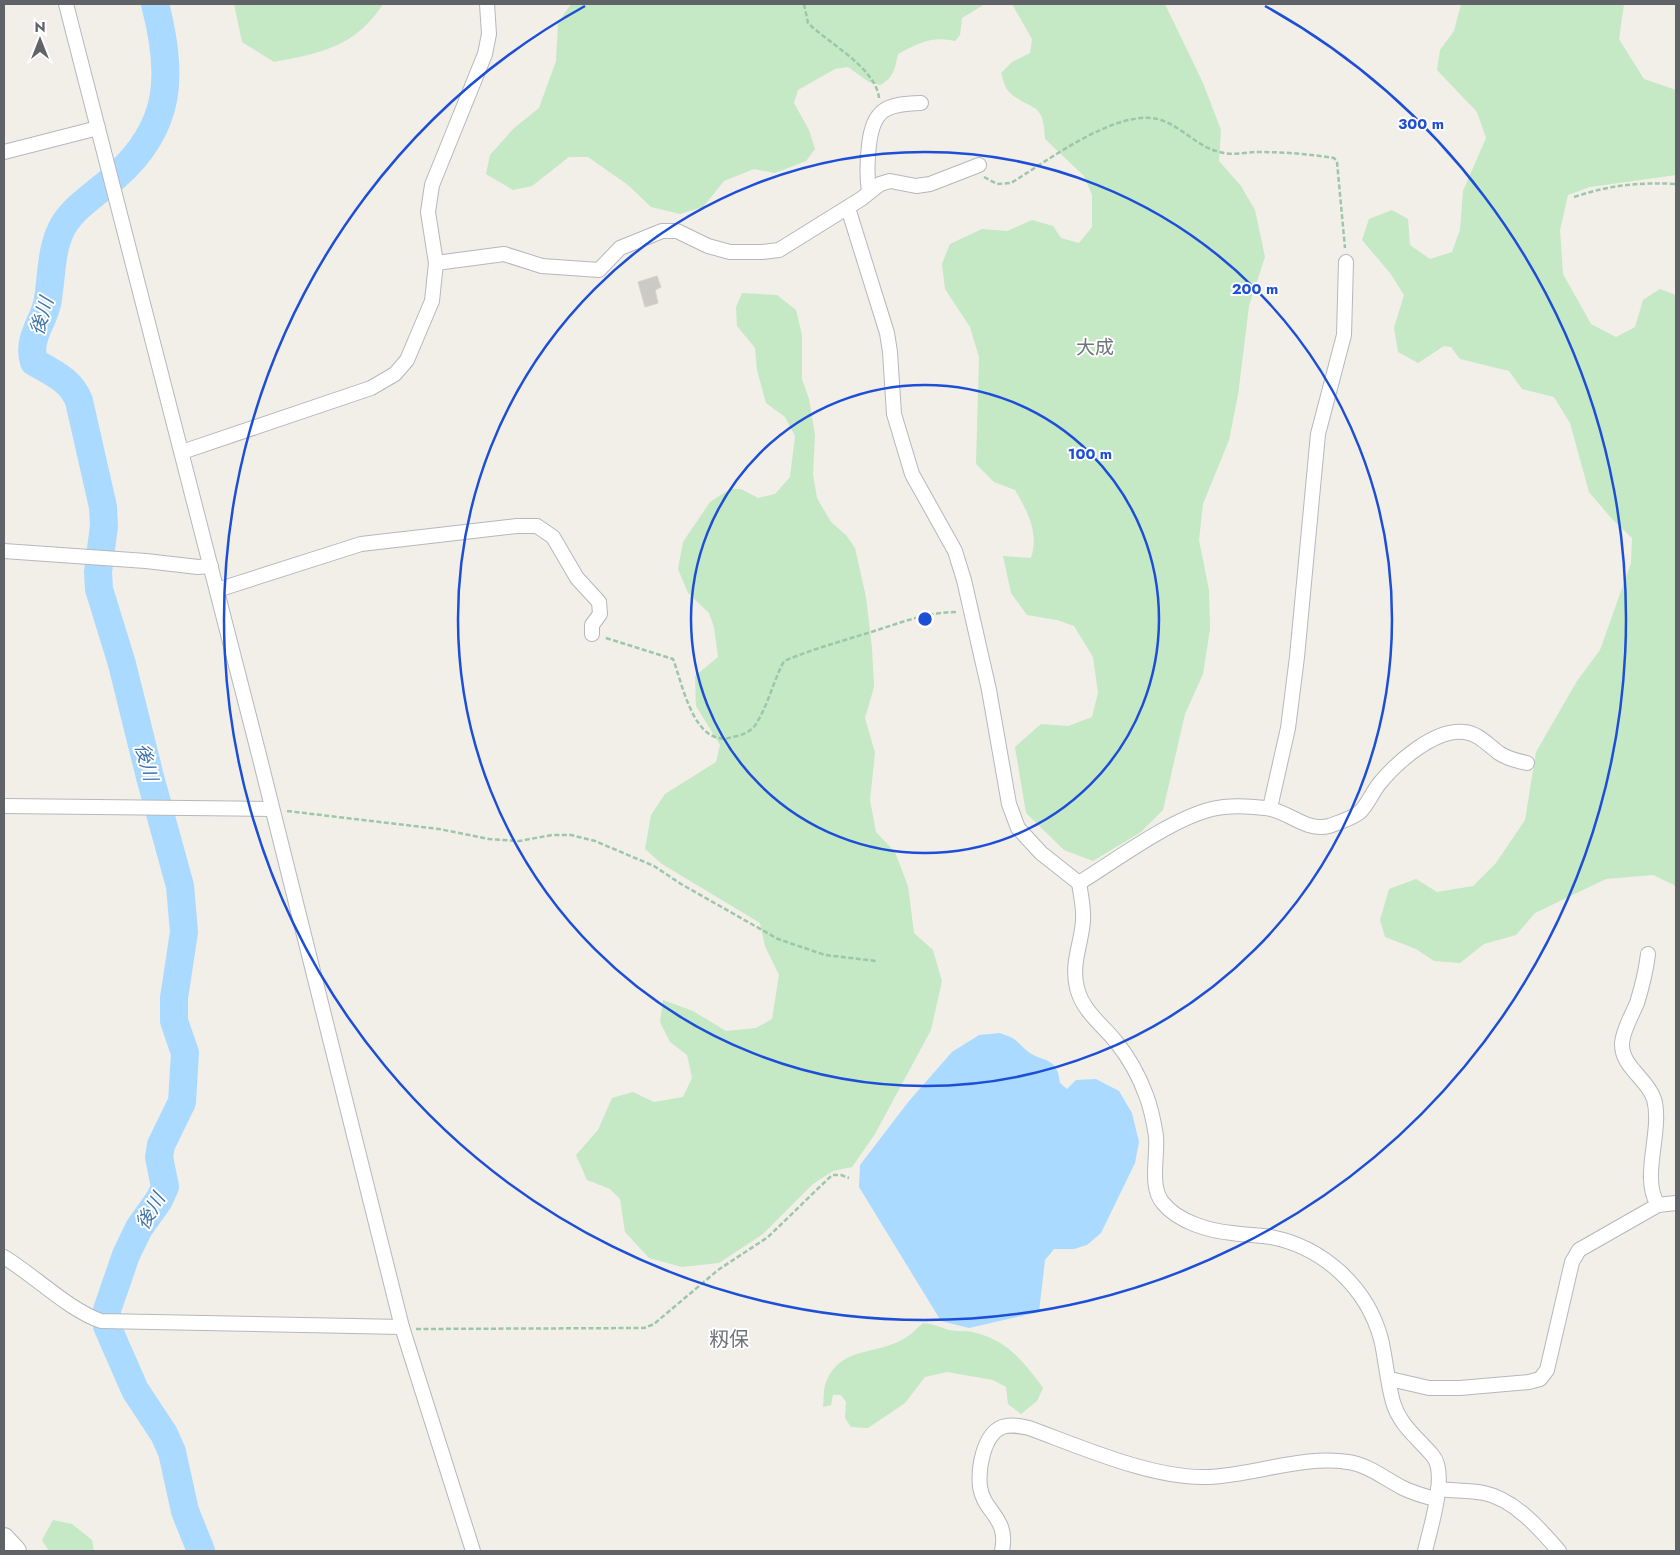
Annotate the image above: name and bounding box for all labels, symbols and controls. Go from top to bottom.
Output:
north arrow [15,15,65,65]
text: N [34,17,46,37]
text: 300 m [1398,113,1444,135]
text: 200 m [1232,278,1278,300]
water label: 後川 [23,292,61,338]
district label: 大成 [1076,334,1114,361]
text: 100 m [1068,443,1112,465]
centre of rings [916,610,934,628]
water label: 後川 [129,740,165,786]
water label: 後川 [129,1186,173,1234]
district label: 籾保 [709,1325,749,1354]

